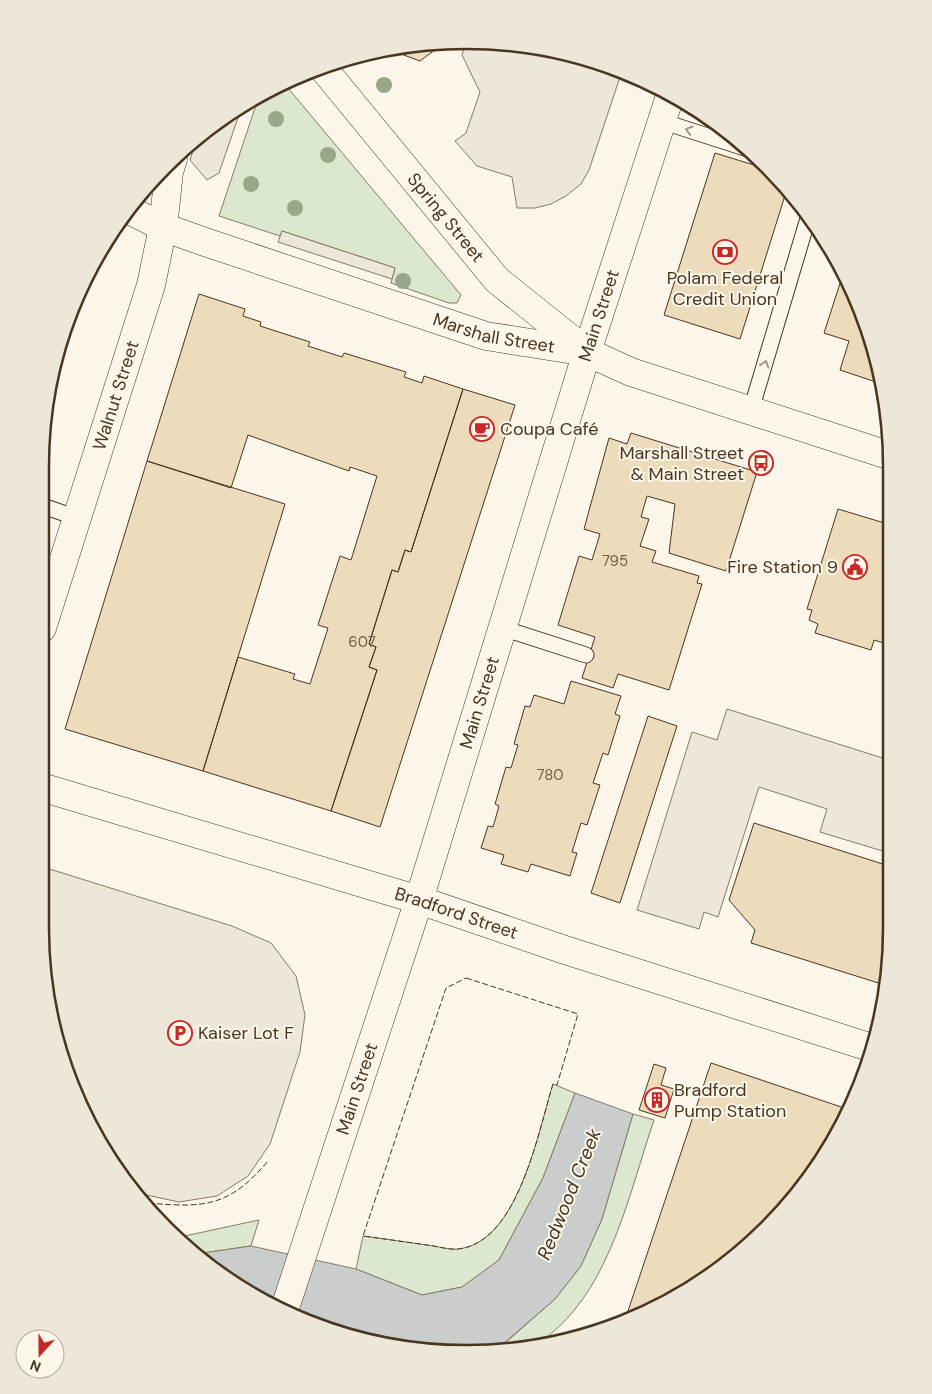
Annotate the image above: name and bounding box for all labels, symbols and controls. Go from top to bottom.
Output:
one-way arrow [686,125,694,135]
street label: Spring Street [402,168,490,267]
bank icon: Polam Federal Credit Union [712,239,738,265]
place label: Polam Federal Credit Union [667,266,783,311]
street label: Main Street [573,267,625,365]
street label: Marshall Street [430,307,556,359]
street label: Walnut Street [87,338,145,453]
one-way arrow [760,360,770,368]
cafe icon: Coupa Café [469,416,495,442]
place label: Coupa Café [500,417,598,441]
place label: Marshall Street & Main Street [619,441,744,486]
bus stop icon: Marshall Street & Main Street [748,450,774,476]
house number: 795 [602,551,628,571]
public building icon: Fire Station 9 [842,554,868,580]
place label: Fire Station 9 [727,555,838,579]
house number: 607 [348,632,376,652]
street label: Main Street [454,654,505,752]
house number: 780 [536,765,564,785]
street label: Bradford Street [392,881,521,945]
parking icon: Kaiser Lot F [167,1020,193,1046]
place label: Kaiser Lot F [198,1021,294,1045]
street label: Main Street [331,1040,383,1138]
place label: Bradford Pump Station [674,1078,786,1123]
building icon: Bradford Pump Station [644,1087,670,1113]
water label: Redwood Creek [531,1124,607,1263]
north arrow [15,1329,65,1379]
text: N [27,1356,43,1376]

